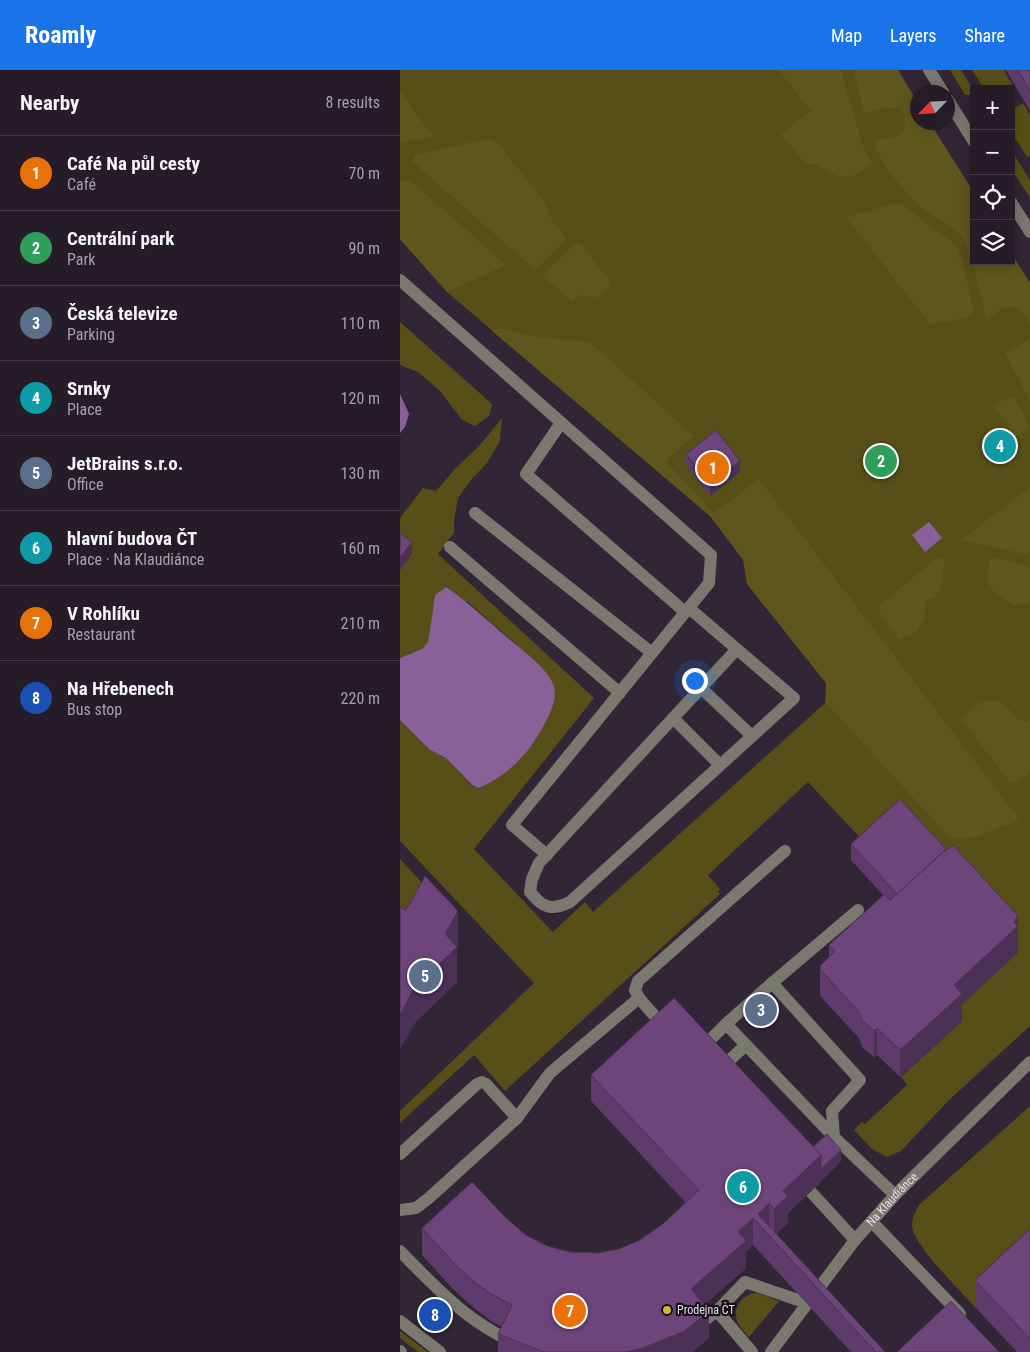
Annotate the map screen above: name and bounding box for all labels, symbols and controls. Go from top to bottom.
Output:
text: Roamly [25,21,96,49]
text: Map [831,25,862,46]
text: Layers [890,25,937,46]
text: Share [965,25,1005,46]
north arrow [910,85,955,130]
map controls [970,85,1015,265]
button: + [970,85,1015,130]
text: Nearby [20,91,79,115]
text: 8 results [325,93,380,112]
button: − [970,130,1015,175]
text: Café Na půl cesty [67,152,200,175]
text: 1 [32,164,40,183]
text: 70 m [348,164,380,183]
text: Café [67,175,96,194]
button: locate [970,175,1015,220]
button: layers [970,220,1015,265]
text: Centrální park [67,227,174,250]
text: 2 [32,239,40,258]
text: 90 m [348,239,380,258]
text: Park [67,250,96,269]
text: Česká televize [67,302,177,325]
text: 3 [32,314,40,333]
text: 110 m [341,314,380,333]
text: Parking [67,325,115,344]
text: Srnky [67,377,110,400]
text: 4 [32,389,40,408]
text: 120 m [341,389,380,408]
text: Place [67,400,102,419]
pin: 4 [984,427,1016,465]
pin: 2 [865,442,897,480]
pin: 1 [697,449,729,487]
text: JetBrains s.r.o. [67,452,183,475]
text: 5 [32,464,40,483]
text: 130 m [341,464,380,483]
text: Office [67,475,103,494]
text: hlavní budova ČT [67,527,197,550]
text: 6 [32,539,40,558]
text: 160 m [341,539,380,558]
text: Place · Na Klaudiánce [67,550,204,569]
text: V Rohlíku [67,602,140,625]
text: 7 [32,614,40,633]
text: 210 m [341,614,380,633]
text: Restaurant [67,625,135,644]
your location [682,668,708,694]
text: Na Hřebenech [67,677,174,700]
text: 8 [32,689,40,708]
text: 220 m [341,689,380,708]
text: Bus stop [67,700,122,719]
pin: 5 [409,957,441,995]
pin: 3 [745,991,777,1029]
pin: 6 [727,1168,759,1206]
street label: Na Klaudiánce [864,1169,921,1229]
pin: 7 [554,1292,586,1330]
pin: 8 [419,1296,451,1334]
place label: Prodejna ČT [677,1302,735,1317]
marker: Prodejna ČT [661,1304,673,1316]

